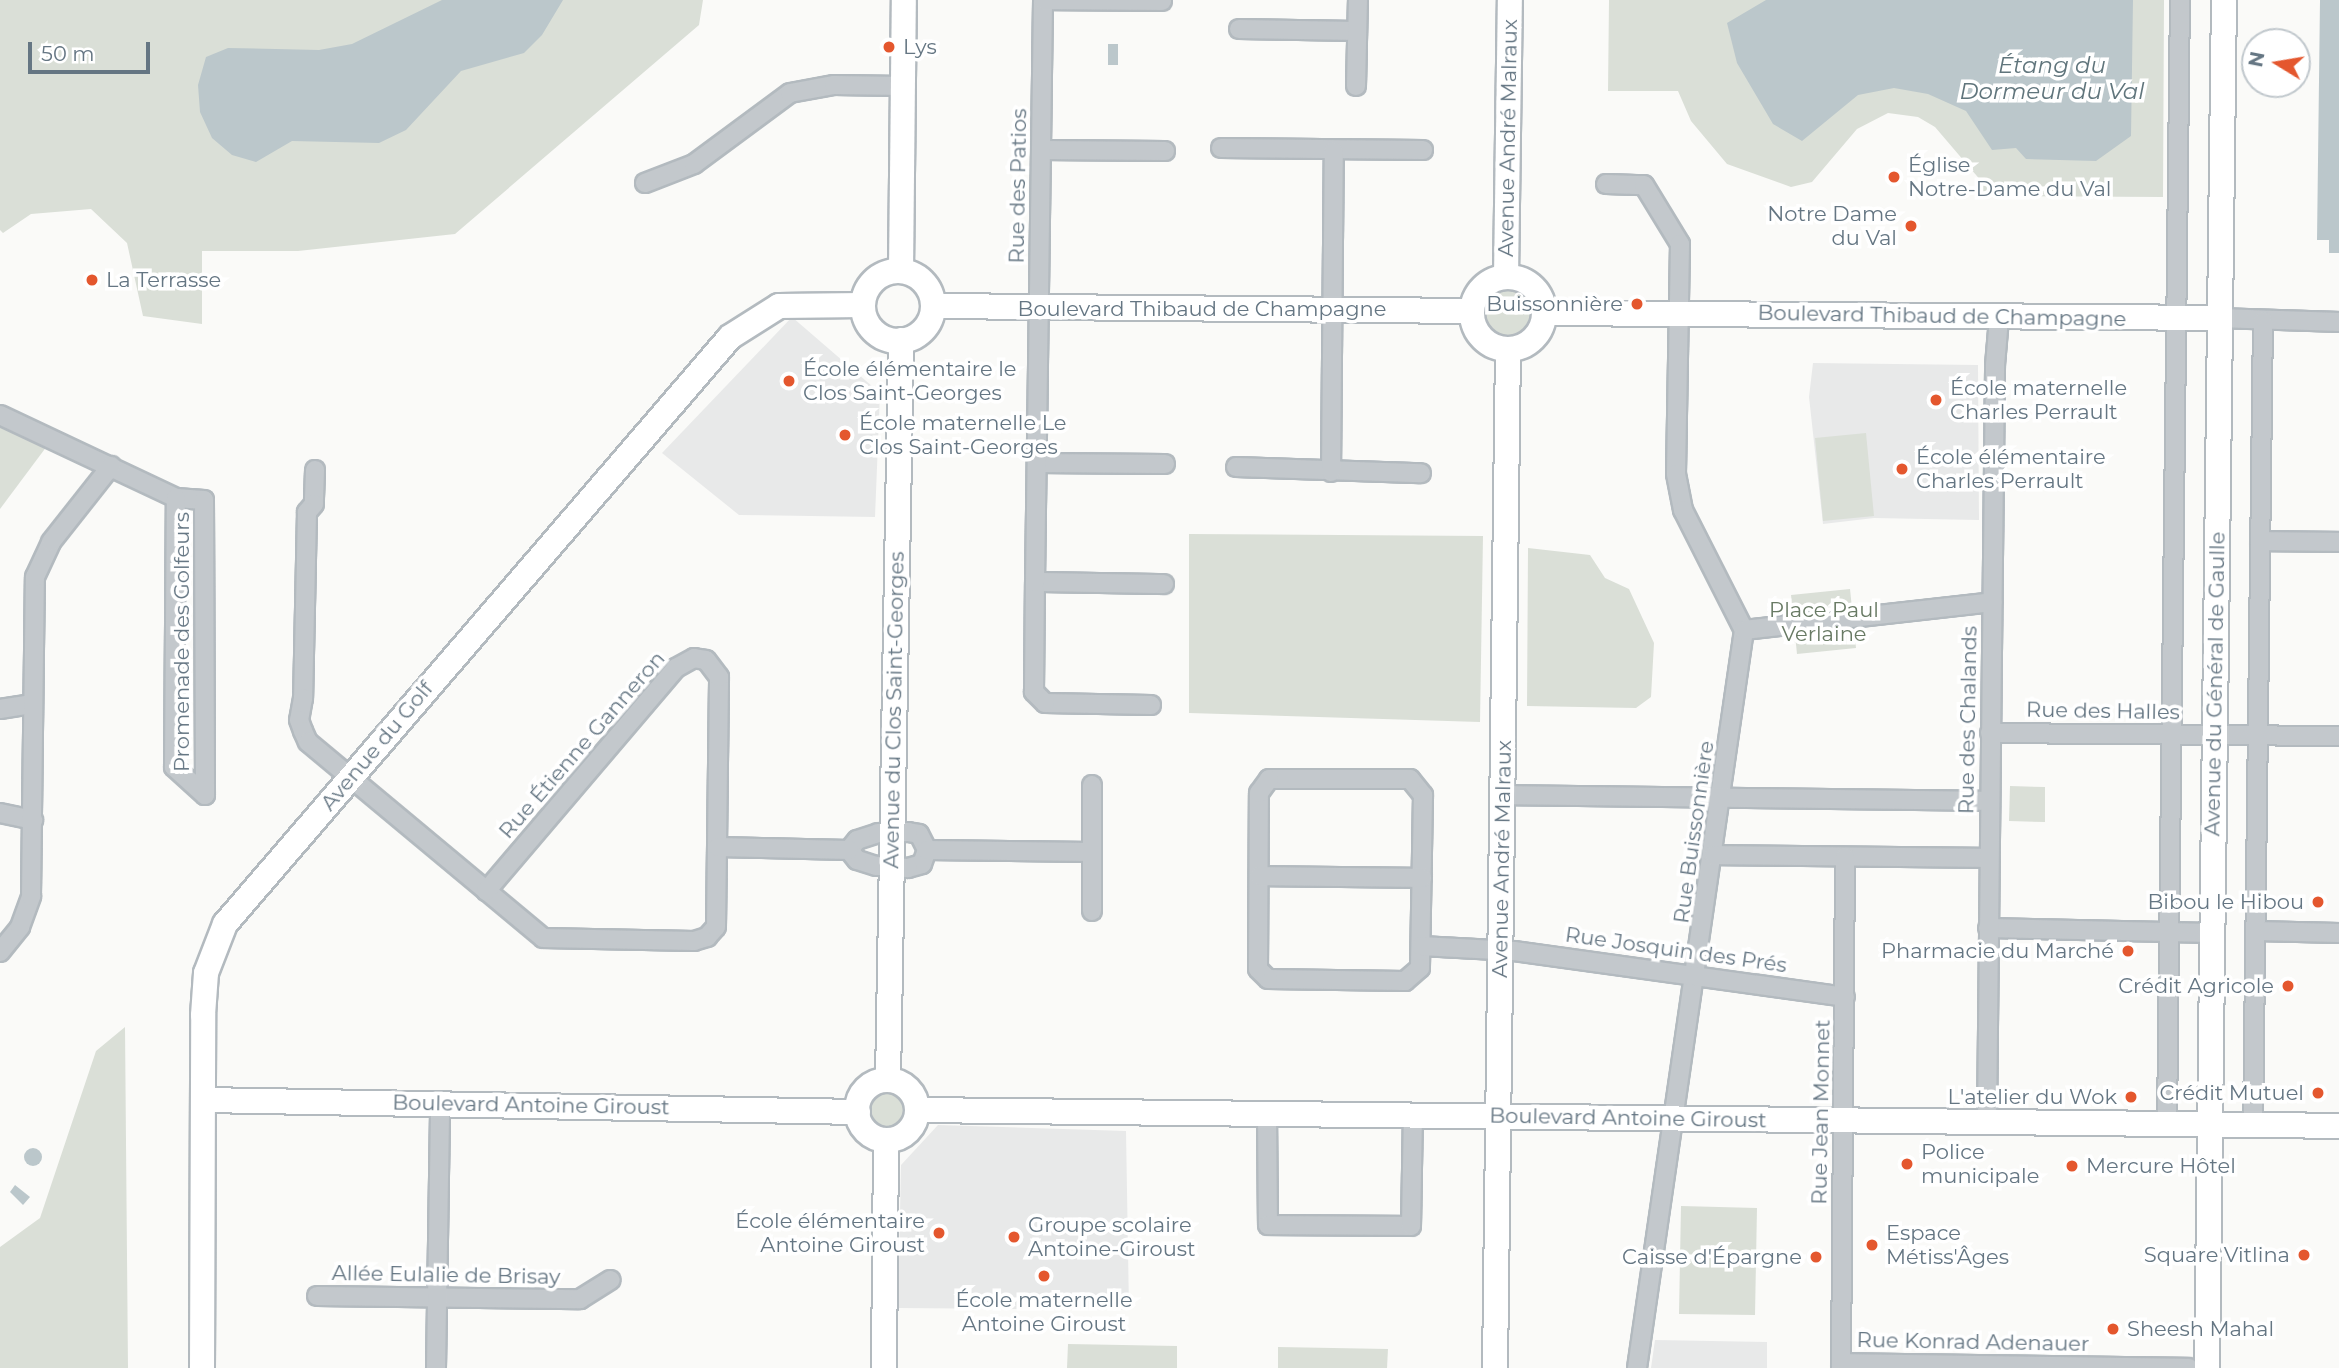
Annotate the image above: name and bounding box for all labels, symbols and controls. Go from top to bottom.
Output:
street label: Avenue André Malraux [1493,19,1523,257]
scale bar [32,28,154,72]
north arrow [2241,28,2311,98]
place label: Lys [903,34,937,60]
marker: Lys [881,39,897,55]
text: 50 m [41,41,95,66]
text: N [2244,50,2270,69]
water label: Étang du Dormeur du Val [1959,51,2145,105]
street label: Rue des Patios [1004,108,1032,264]
place label: Église Notre-Dame du Val [1908,152,2111,202]
marker: Église Notre-Dame du Val [1886,169,1902,185]
place label: Notre Dame du Val [1767,201,1897,251]
marker: Notre Dame du Val [1903,218,1919,234]
place label: La Terrasse [106,267,221,293]
marker: La Terrasse [84,272,100,288]
place label: Buissonnière [1486,291,1623,317]
street label: Boulevard Thibaud de Champagne [1018,296,1386,322]
marker: Buissonnière [1629,296,1645,312]
street label: Boulevard Thibaud de Champagne [1757,300,2127,332]
place label: École élémentaire le Clos Saint-Georges [803,356,1017,406]
marker: École élémentaire le Clos Saint-Georges [781,373,797,389]
place label: École maternelle Charles Perrault [1950,375,2127,425]
marker: École maternelle Charles Perrault [1928,392,1944,408]
place label: École maternelle Le Clos Saint-Georges [859,410,1067,460]
marker: École maternelle Le Clos Saint-Georges [837,427,853,443]
place label: École élémentaire Charles Perrault [1916,444,2106,494]
marker: École élémentaire Charles Perrault [1894,461,1910,477]
street label: Promenade des Golfeurs [169,512,195,772]
street label: Avenue du Général de Gaulle [2200,531,2230,837]
street label: Avenue du Clos Saint-Georges [879,551,909,869]
park label: Place Paul Verlaine [1769,597,1879,647]
street label: Rue des Chalands [1954,626,1982,814]
street label: Rue Étienne Ganneron [494,646,670,844]
street label: Avenue du Golf [316,676,438,816]
street label: Rue des Halles [2026,697,2180,725]
street label: Rue Buissonnière [1669,739,1719,925]
street label: Avenue André Malraux [1487,740,1517,978]
place label: Bibou le Hibou [2147,889,2304,915]
marker: Bibou le Hibou [2310,894,2326,910]
street label: Rue Josquin des Prés [1564,922,1788,978]
place label: Pharmacie du Marché [1881,938,2114,964]
marker: Pharmacie du Marché [2120,943,2136,959]
place label: Crédit Agricole [2118,973,2274,999]
marker: Crédit Agricole [2280,978,2296,994]
street label: Rue Jean Monnet [1807,1019,1835,1205]
place label: Crédit Mutuel [2159,1080,2304,1106]
place label: L'atelier du Wok [1948,1084,2117,1110]
marker: Crédit Mutuel [2310,1085,2326,1101]
marker: L'atelier du Wok [2123,1089,2139,1105]
street label: Boulevard Antoine Giroust [392,1090,670,1120]
street label: Boulevard Antoine Giroust [1489,1103,1767,1133]
place label: Police municipale [1921,1139,2039,1189]
place label: Mercure Hôtel [2086,1153,2236,1179]
marker: Police municipale [1899,1156,1915,1172]
marker: Mercure Hôtel [2064,1158,2080,1174]
place label: École élémentaire Antoine Giroust [735,1208,925,1258]
place label: Groupe scolaire Antoine-Giroust [1028,1212,1196,1262]
place label: Espace Métiss'Âges [1886,1220,2009,1270]
marker: École élémentaire Antoine Giroust [931,1225,947,1241]
marker: Groupe scolaire Antoine-Giroust [1006,1229,1022,1245]
marker: Espace Métiss'Âges [1864,1237,1880,1253]
place label: Square Vitlina [2144,1242,2290,1268]
place label: Caisse d'Épargne [1622,1244,1802,1270]
marker: Square Vitlina [2296,1247,2312,1263]
marker: Caisse d'Épargne [1808,1249,1824,1265]
street label: Allée Eulalie de Brisay [332,1260,560,1290]
marker: École maternelle Antoine Giroust [1036,1268,1052,1284]
place label: École maternelle Antoine Giroust [955,1287,1133,1337]
place label: Sheesh Mahal [2127,1316,2274,1342]
marker: Sheesh Mahal [2105,1321,2121,1337]
street label: Rue Konrad Adenauer [1856,1327,2090,1357]

